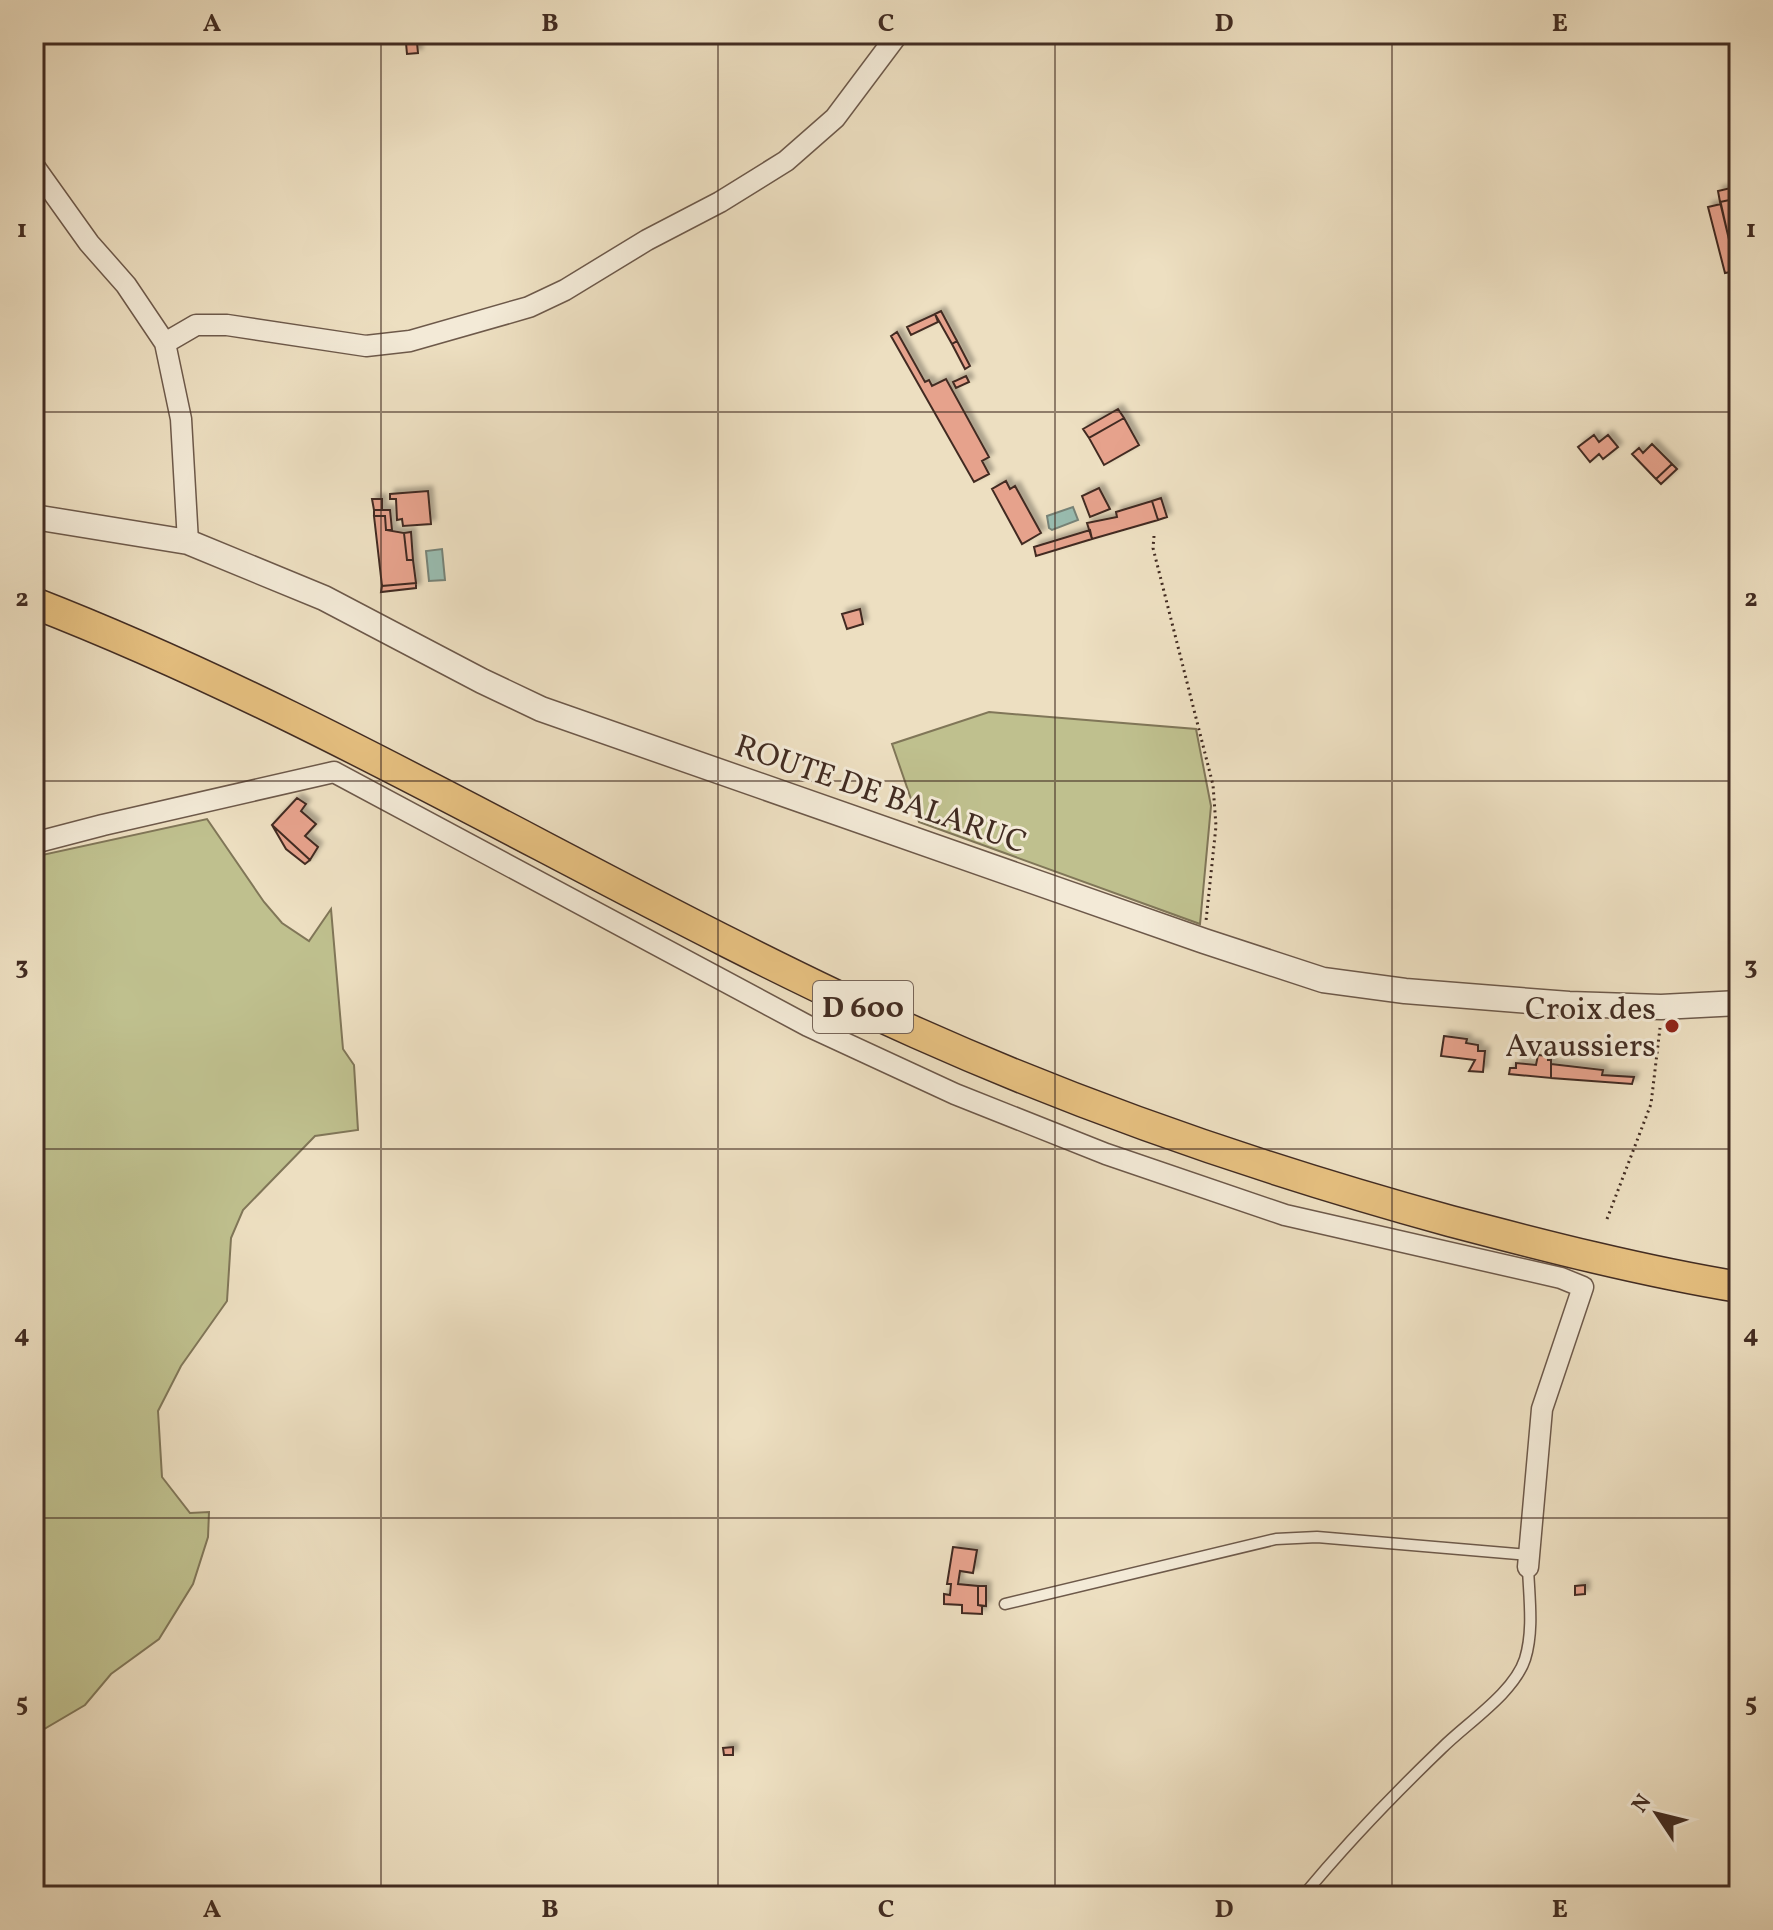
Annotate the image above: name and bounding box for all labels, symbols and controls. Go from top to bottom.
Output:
text: A [203,6,222,42]
text: B [541,6,559,42]
text: C [878,6,894,42]
text: D [1214,6,1234,42]
text: E [1552,6,1568,42]
text: 1 [17,212,27,248]
text: 1 [1746,212,1756,248]
text: 2 [15,581,29,617]
text: 2 [1744,581,1758,617]
street label: ROUTE DE BALARUC [728,725,1032,866]
text: 3 [15,949,29,985]
text: 3 [1744,949,1758,985]
road number: D 600 [813,981,913,1033]
place label: Croix des Avaussiers [1505,989,1656,1070]
marker: Croix des Avaussiers [1663,1017,1681,1035]
text: 4 [14,1317,30,1353]
text: 4 [1743,1317,1759,1353]
text: 5 [16,1686,28,1722]
text: 5 [1745,1686,1757,1722]
north arrow [1617,1774,1697,1854]
text: N [1625,1789,1660,1819]
text: A [203,1892,222,1928]
text: B [541,1892,559,1928]
text: C [878,1892,894,1928]
text: D [1214,1892,1234,1928]
text: E [1552,1892,1568,1928]

